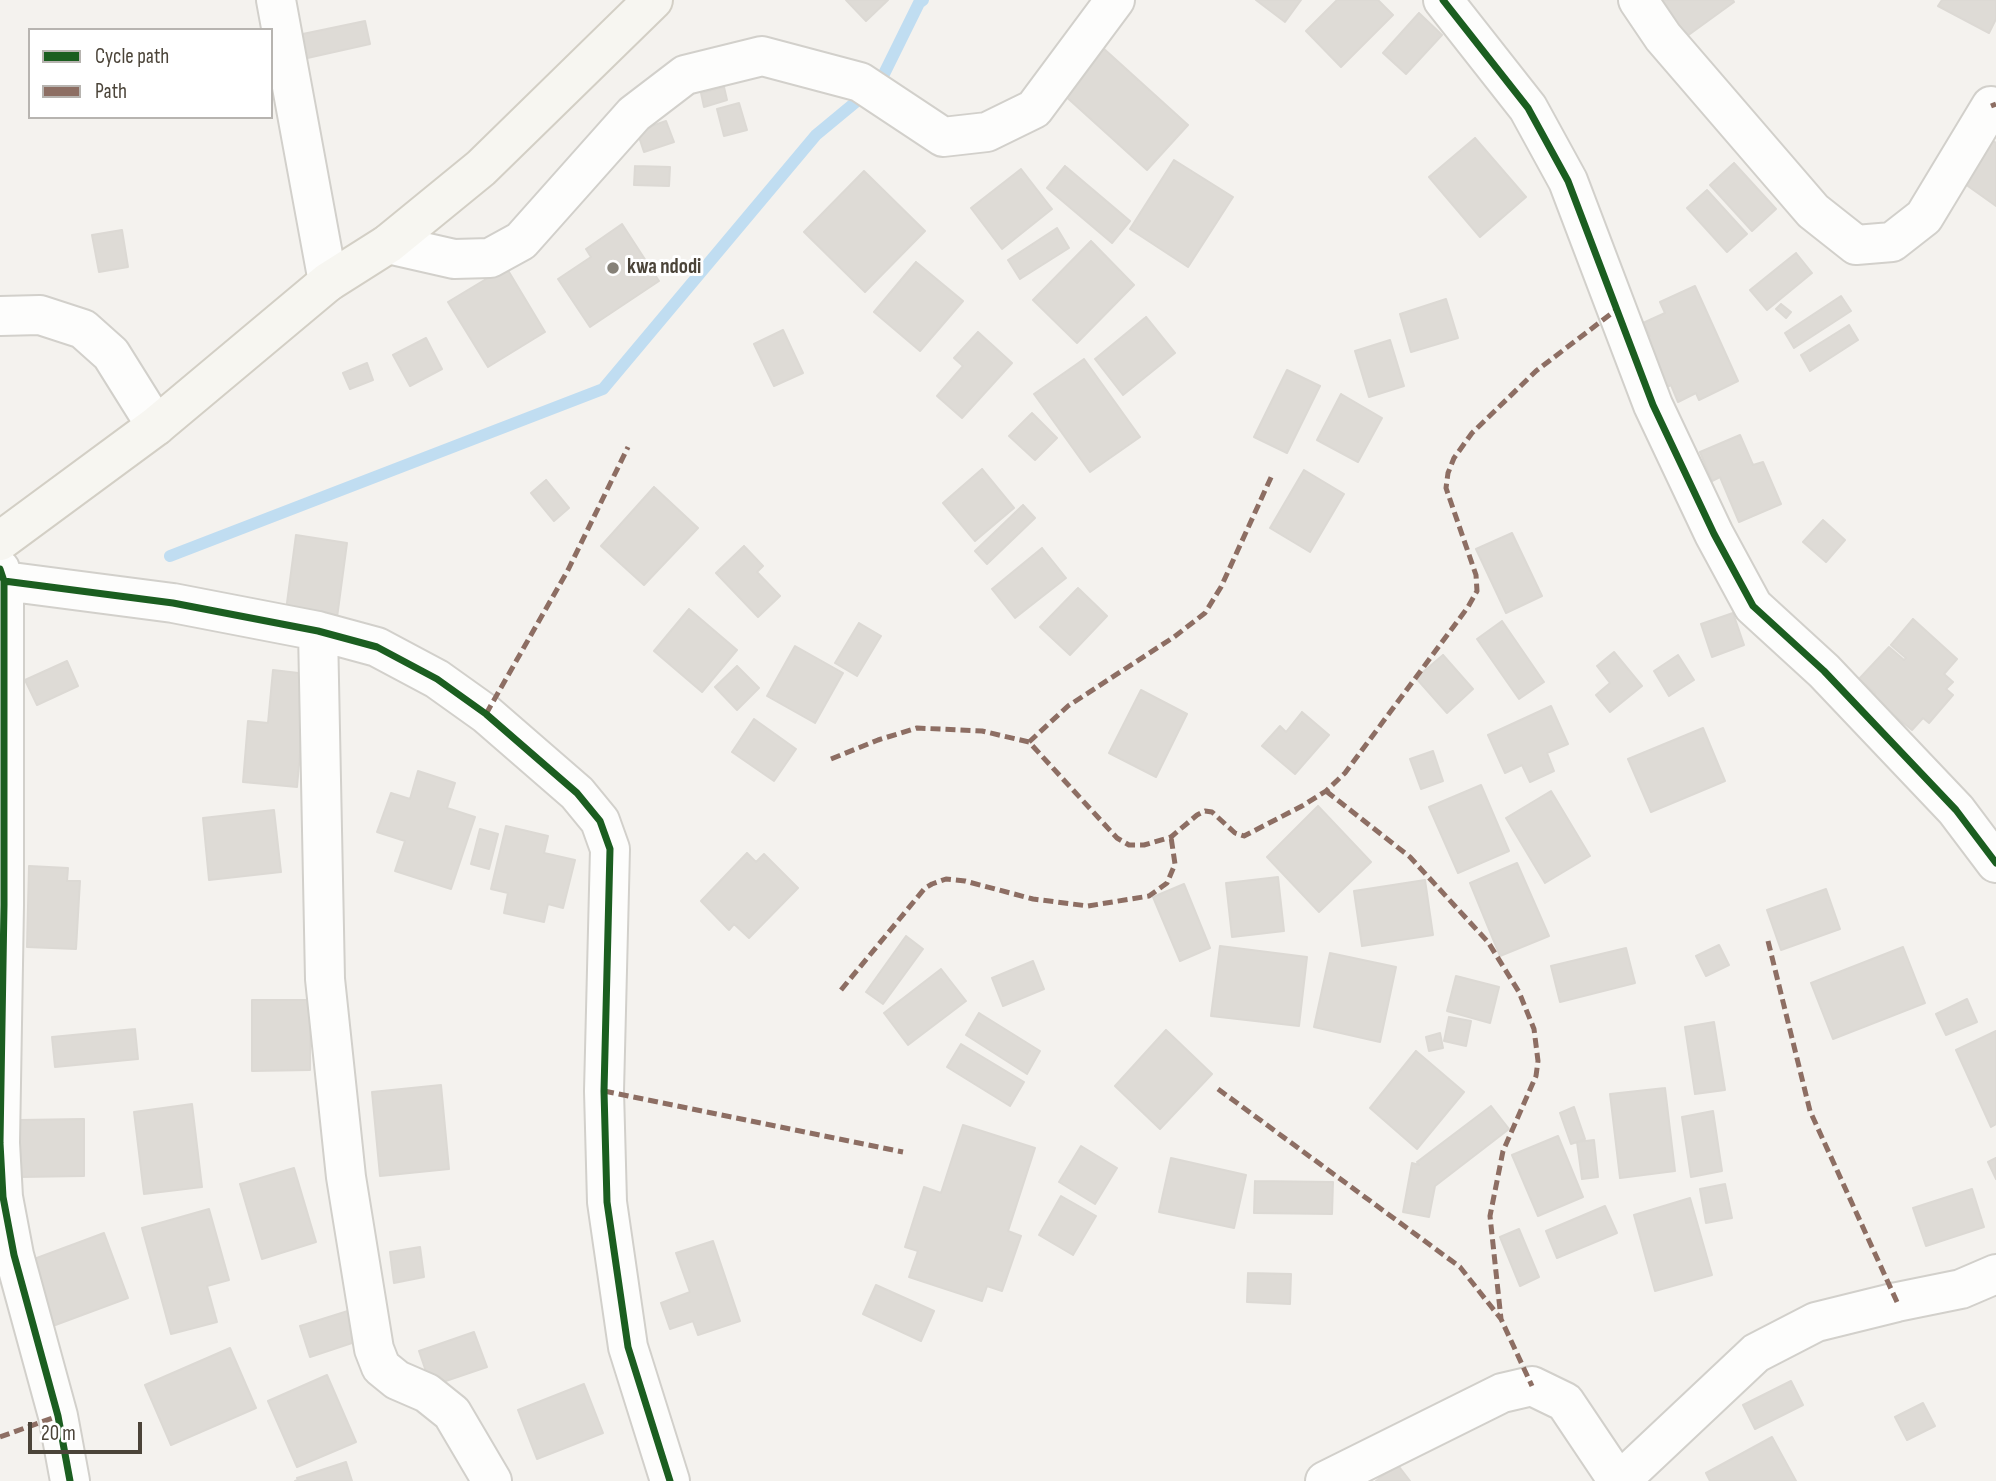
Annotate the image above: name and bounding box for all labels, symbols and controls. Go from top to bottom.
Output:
legend [28,28,273,119]
text: Cycle path [95,44,169,69]
text: Path [95,79,127,104]
place label: kwa ndodi [627,255,701,281]
marker: kwa ndodi [605,260,621,276]
scale bar [32,1408,145,1452]
text: 20 m [41,1421,76,1446]

